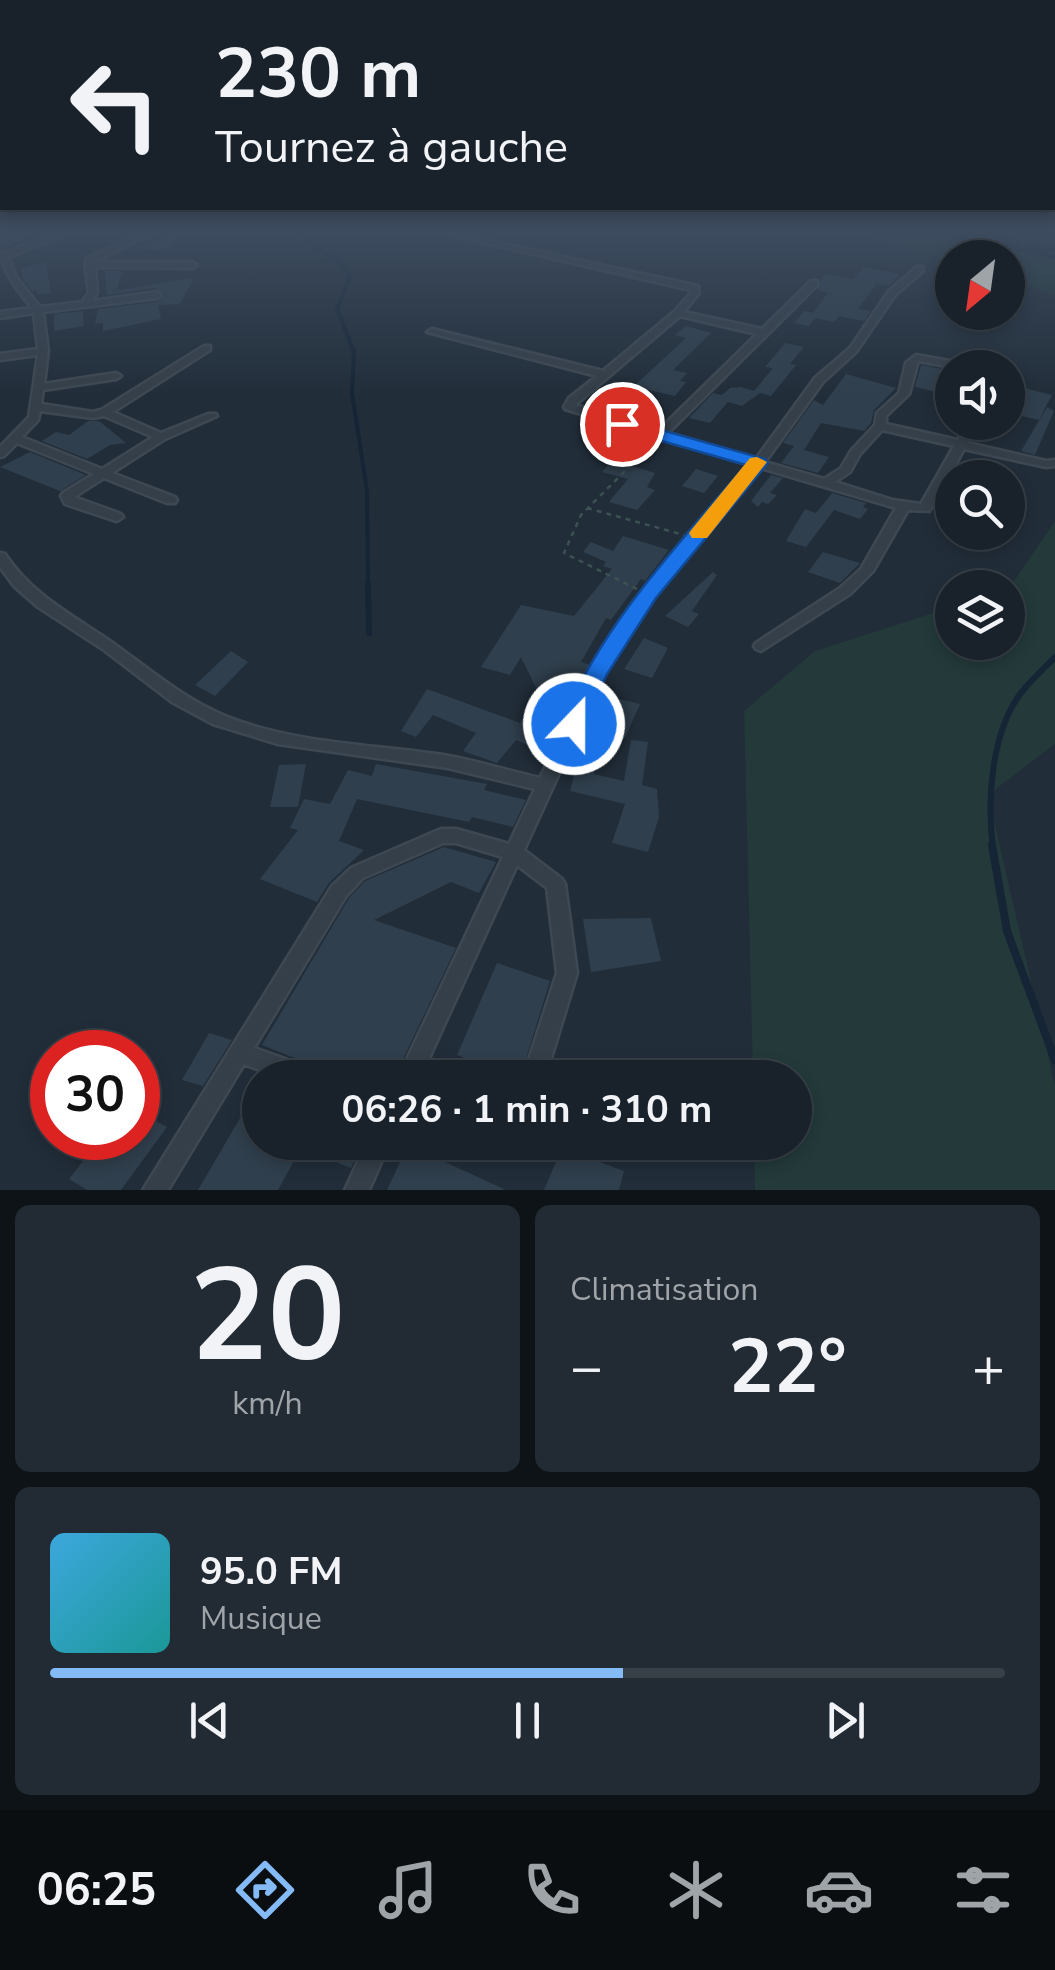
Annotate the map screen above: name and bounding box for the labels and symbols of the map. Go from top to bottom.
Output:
north arrow [935,240,1025,330]
pin [580,382,665,467]
position arrow [522,672,626,776]
speed limit sign: 30 [30,1030,160,1160]

